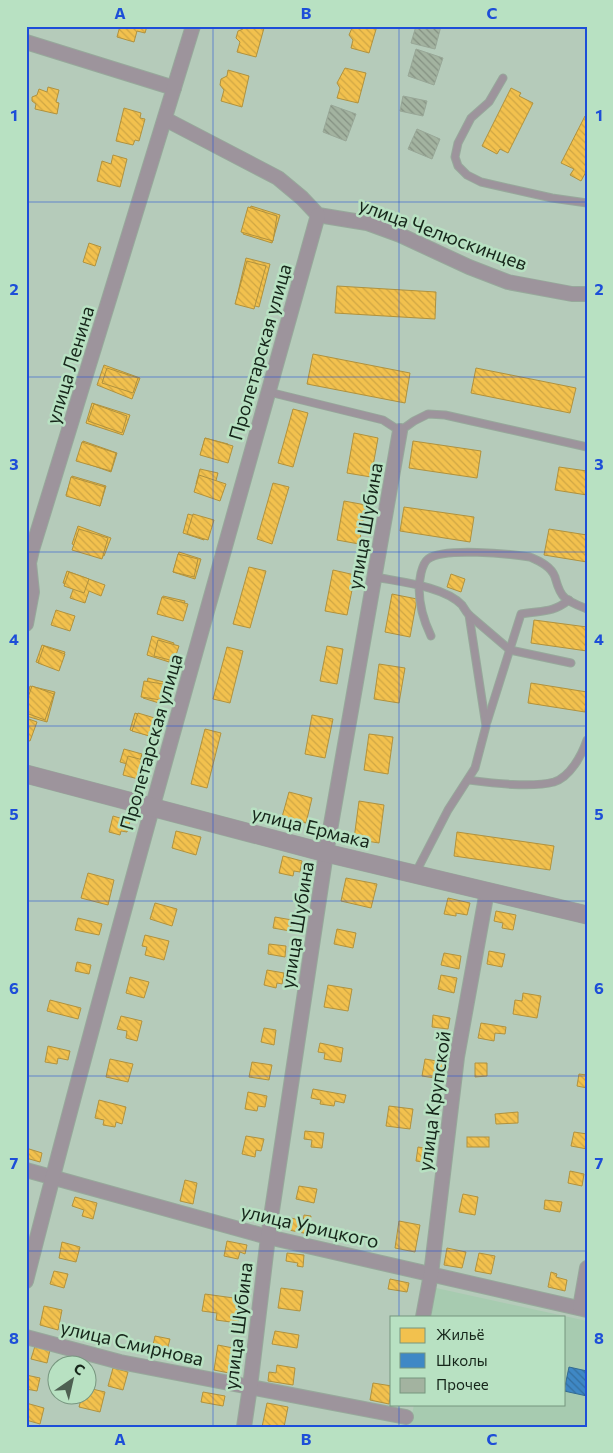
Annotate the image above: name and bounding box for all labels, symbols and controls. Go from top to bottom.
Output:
text: A [114,3,126,22]
text: B [301,3,312,22]
text: C [487,3,498,22]
text: 1 [10,105,18,124]
text: 1 [595,105,603,124]
street label: улица Челюскинцев [356,192,530,275]
street label: Пролетарская улица [223,261,296,443]
text: 2 [9,279,19,298]
text: 2 [594,279,604,298]
street label: улица Ленина [41,303,98,427]
text: 3 [9,454,19,473]
text: 3 [594,454,604,473]
street label: улица Шубина [342,461,387,591]
text: 4 [9,629,19,648]
text: 4 [594,629,604,648]
street label: Пролетарская улица [114,651,187,833]
street label: улица Ермака [249,801,373,852]
text: 5 [9,804,19,823]
text: 5 [594,804,604,823]
street label: улица Шубина [275,860,318,990]
text: 6 [9,978,19,997]
text: 6 [594,978,604,997]
street label: улица Крупской [412,1029,455,1172]
text: 7 [10,1153,19,1172]
text: 7 [595,1153,604,1172]
street label: улица Урицкого [239,1198,381,1253]
street label: улица Шубина [218,1261,257,1391]
street label: улица Смирнова [58,1315,206,1371]
legend [390,1316,566,1406]
text: Жильё [436,1325,484,1343]
text: 8 [9,1328,19,1347]
text: 8 [594,1328,604,1347]
text: Школы [436,1351,488,1369]
north arrow [48,1356,98,1406]
text: Прочее [436,1375,489,1393]
text: A [114,1429,126,1448]
text: B [301,1429,312,1448]
text: C [487,1429,498,1448]

